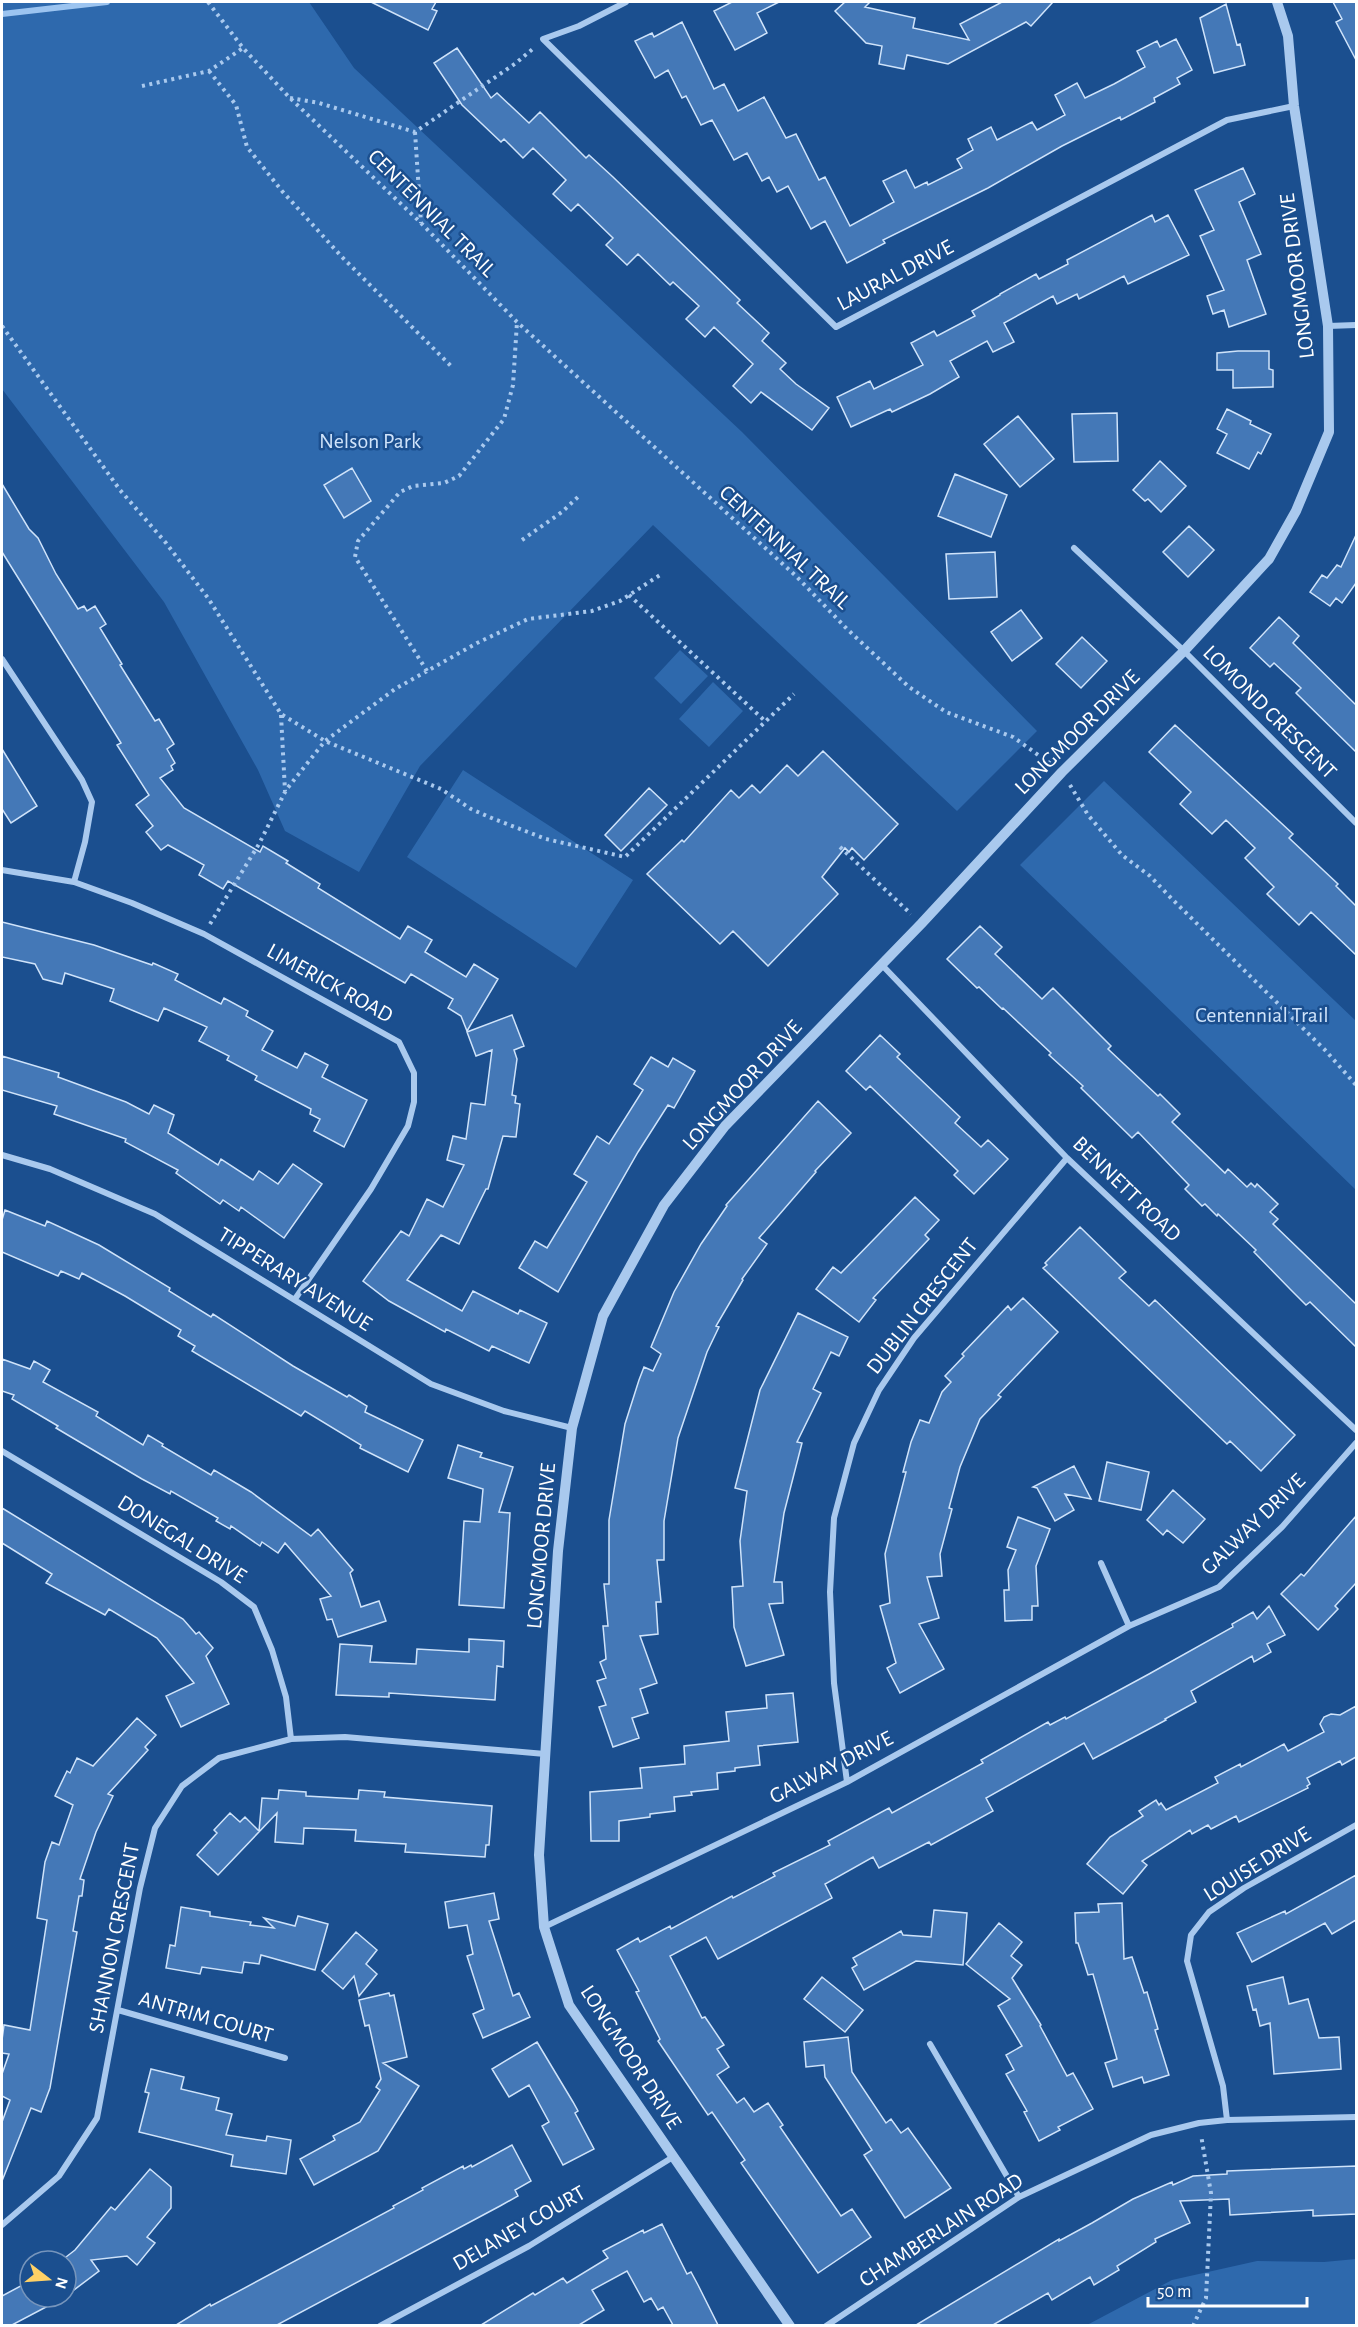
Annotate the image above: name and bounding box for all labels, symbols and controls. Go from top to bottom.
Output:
street label: CENTENNIAL TRAIL [364,145,501,282]
street label: LONGMOOR DRIVE [1276,192,1318,360]
street label: LAURAL DRIVE [833,235,957,315]
park label: Nelson Park [319,430,421,452]
street label: CENTENNIAL TRAIL [715,481,855,614]
street label: LOMOND CRESCENT [1199,641,1341,783]
street label: LONGMOOR DRIVE [1010,665,1144,799]
street label: LIMERICK ROAD [263,939,397,1027]
park label: Centennial Trail [1195,1004,1329,1026]
street label: LONGMOOR DRIVE [678,1016,806,1154]
street label: BENNETT ROAD [1069,1132,1185,1246]
street label: TIPPERARY AVENUE [214,1223,376,1335]
street label: DUBLIN CRESCENT [862,1234,982,1378]
street label: LONGMOOR DRIVE [523,1462,559,1630]
street label: GALWAY DRIVE [1197,1469,1309,1579]
street label: DONEGAL DRIVE [114,1491,251,1588]
street label: GALWAY DRIVE [766,1726,896,1807]
street label: LOUISE DRIVE [1200,1822,1315,1906]
street label: SHANNON CRESCENT [85,1841,143,2035]
street label: LONGMOOR DRIVE [576,1981,686,2133]
street label: ANTRIM COURT [136,1987,276,2047]
street label: CHAMBERLAIN ROAD [855,2169,1027,2291]
street label: DELANEY COURT [449,2181,589,2275]
north arrow [18,2249,78,2309]
scale bar [1148,2270,1307,2308]
text: N [52,2275,71,2291]
text: 50 m [1157,2283,1191,2301]

